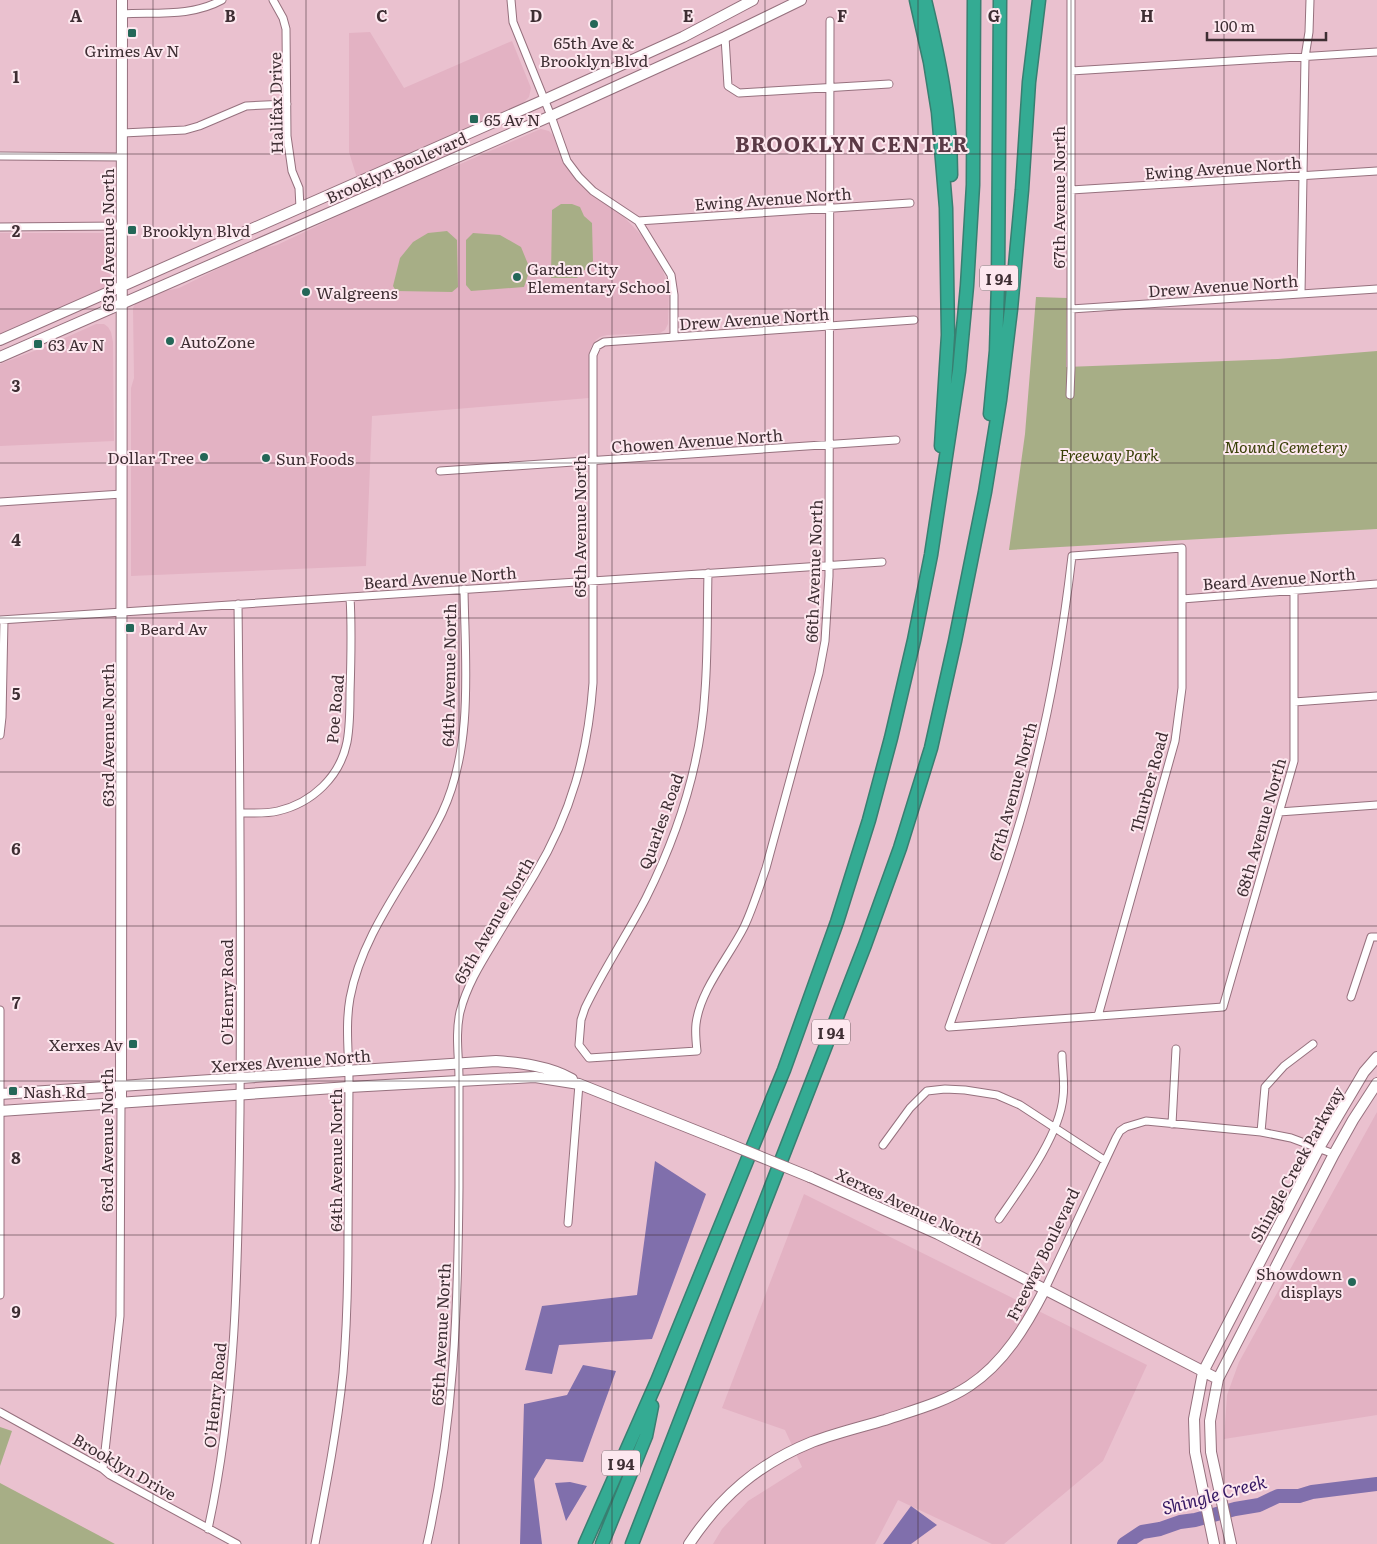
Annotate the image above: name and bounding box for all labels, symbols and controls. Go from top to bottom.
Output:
text: A [70,3,82,27]
text: B [224,3,236,27]
text: C [376,3,388,27]
text: D [530,3,542,27]
text: E [683,3,694,27]
text: F [837,3,847,27]
text: G [988,3,1000,27]
text: H [1140,3,1154,27]
scale bar [1207,10,1326,42]
text: 100 m [1214,14,1255,37]
marker: 65th Ave & Brooklyn Blvd [588,18,600,30]
marker: Grimes Av N [126,27,138,39]
place label: 65th Ave & Brooklyn Blvd [540,30,648,72]
place label: Grimes Av N [84,38,180,62]
street label: Halifax Drive [262,52,288,154]
text: 1 [13,64,20,88]
place label: 65 Av N [484,107,540,131]
marker: 65 Av N [468,113,480,125]
street label: Brooklyn Boulevard [322,125,471,209]
street label: 67th Avenue North [1046,125,1070,268]
district label: BROOKLYN CENTER [735,127,969,158]
street label: Ewing Avenue North [1144,150,1303,184]
street label: 63rd Avenue North [95,168,119,312]
street label: Ewing Avenue North [694,181,853,215]
text: 2 [12,218,21,242]
place label: Brooklyn Blvd [142,218,251,242]
marker: Brooklyn Blvd [126,224,138,236]
place label: Garden City Elementary School [527,256,671,298]
road number: I 94 [980,266,1018,290]
street label: Drew Avenue North [1147,268,1299,302]
marker: Garden City Elementary School [511,271,523,283]
place label: Walgreens [316,280,398,304]
marker: Walgreens [300,286,312,298]
street label: Drew Avenue North [678,301,830,335]
place label: AutoZone [180,329,255,353]
place label: 63 Av N [48,332,105,356]
marker: AutoZone [164,335,176,347]
marker: 63 Av N [32,338,44,350]
text: 3 [12,373,21,397]
street label: Chowen Avenue North [610,422,784,458]
park label: Mound Cemetery [1224,434,1348,458]
park label: Freeway Park [1059,442,1159,466]
place label: Dollar Tree [107,445,194,469]
place label: Sun Foods [276,446,354,470]
marker: Dollar Tree [198,451,210,463]
marker: Sun Foods [260,452,272,464]
street label: 65th Avenue North [567,454,591,597]
street label: 66th Avenue North [799,499,828,643]
text: 4 [11,527,21,551]
street label: Beard Avenue North [363,560,518,594]
street label: Beard Avenue North [1202,561,1357,595]
street label: 64th Avenue North [435,603,461,747]
place label: Beard Av [140,616,208,640]
marker: Beard Av [124,622,136,634]
street label: 63rd Avenue North [95,663,119,807]
street label: Poe Road [319,673,349,745]
text: 5 [12,681,21,705]
street label: 67th Avenue North [982,719,1042,863]
street label: Thurber Road [1123,728,1173,835]
street label: 68th Avenue North [1229,754,1291,899]
street label: Quarles Road [632,769,689,872]
text: 6 [11,836,21,860]
street label: 65th Avenue North [447,852,539,988]
street label: O'Henry Road [214,939,238,1045]
text: 7 [12,990,21,1014]
road number: I 94 [812,1020,850,1044]
place label: Xerxes Av [49,1032,124,1056]
marker: Xerxes Av [127,1038,139,1050]
street label: Xerxes Avenue North [210,1042,372,1078]
street label: 63rd Avenue North [94,1068,118,1212]
place label: Nash Rd [23,1079,86,1103]
street label: Shingle Creek Parkway [1243,1081,1349,1246]
marker: Nash Rd [7,1085,19,1097]
street label: 64th Avenue North [323,1088,347,1232]
text: 8 [11,1145,21,1169]
street label: Xerxes Avenue North [832,1161,988,1251]
street label: Freeway Boulevard [999,1183,1085,1325]
place label: Showdown displays [1256,1261,1342,1303]
street label: 65th Avenue North [424,1262,456,1406]
marker: Showdown displays [1346,1276,1358,1288]
text: 9 [11,1299,21,1323]
street label: O'Henry Road [197,1341,232,1449]
street label: Brooklyn Drive [69,1427,181,1505]
road number: I 94 [602,1450,640,1476]
water label: Shingle Creek [1159,1467,1269,1521]

